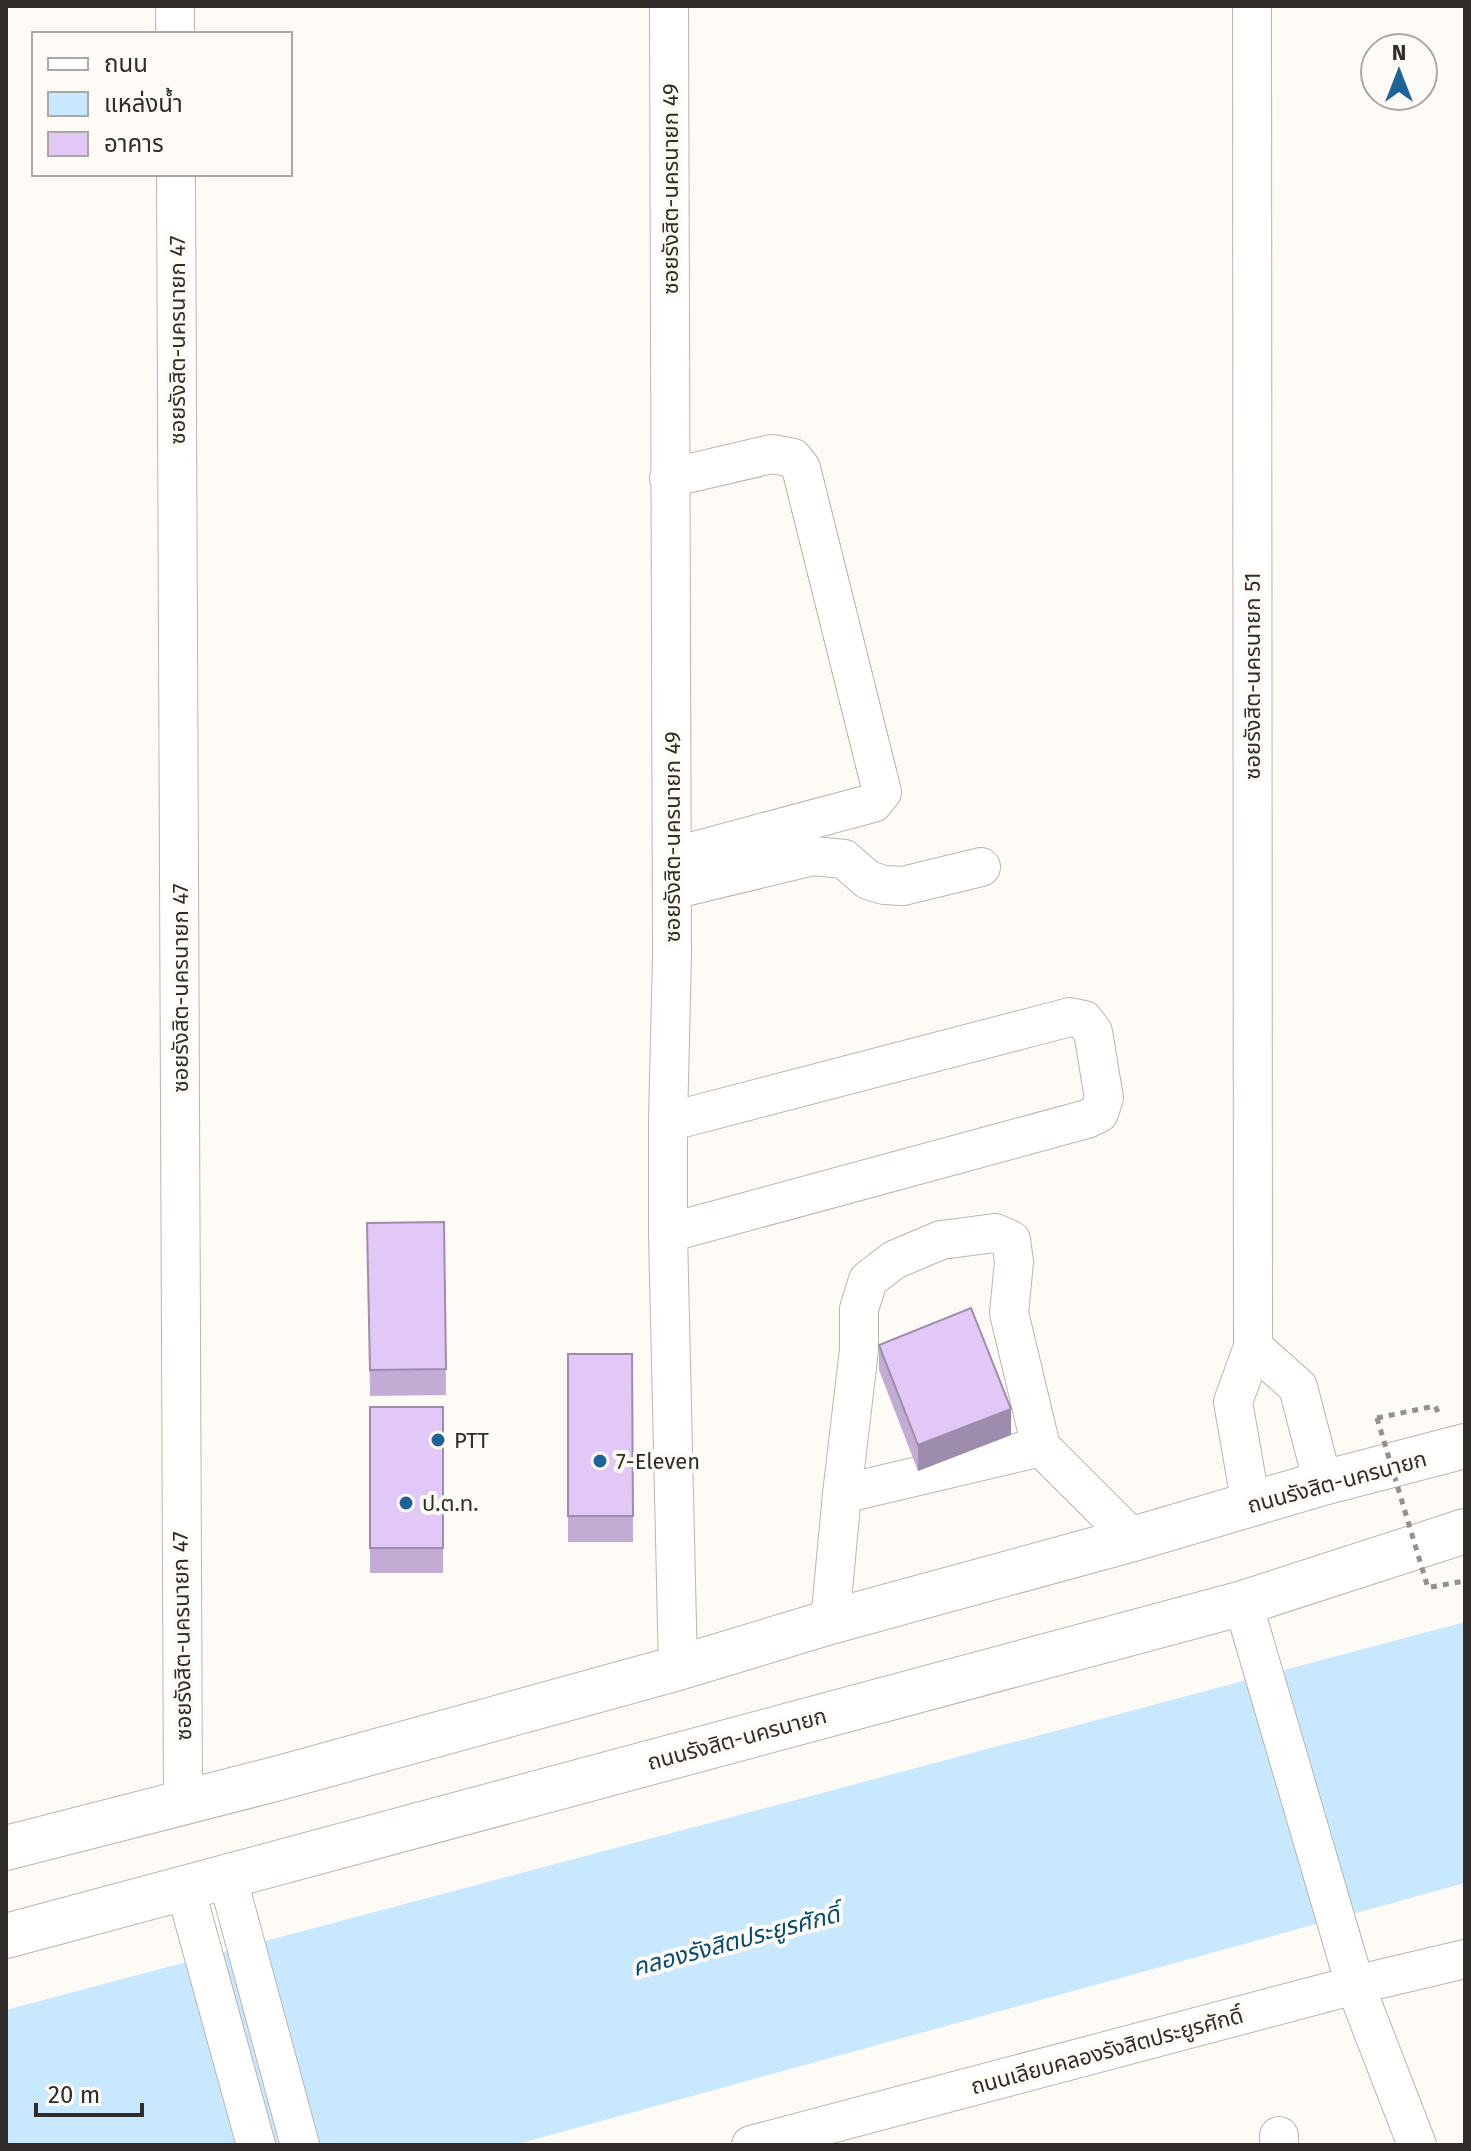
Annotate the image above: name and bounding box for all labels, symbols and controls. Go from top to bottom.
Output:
legend [32,32,292,176]
north arrow [1359,32,1439,112]
text: N [1392,39,1406,66]
text: ถนน [104,50,148,78]
street label: ซอยรังสิต-นครนายก 49 [657,84,684,294]
text: แหล่งน้ำ [104,87,183,118]
text: อาคาร [104,130,164,158]
street label: ซอยรังสิต-นครนายก 47 [164,235,191,445]
street label: ซอยรังสิต-นครนายก 51 [1239,572,1266,780]
street label: ซอยรังสิต-นครนายก 49 [659,732,686,942]
street label: ซอยรังสิต-นครนายก 47 [167,883,194,1093]
place label: PTT [454,1427,490,1454]
marker: PTT [429,1431,447,1449]
street label: ถนนรังสิต-นครนายก [1244,1445,1430,1519]
place label: 7-Eleven [616,1448,700,1475]
marker: 7-Eleven [591,1452,609,1470]
place label: ป.ต.ท. [422,1490,479,1517]
marker: ป.ต.ท. [397,1494,415,1512]
street label: ซอยรังสิต-นครนายก 47 [167,1531,197,1741]
street label: ถนนรังสิต-นครนายก [644,1702,830,1776]
water label: คลองรังสิตประยูรศักดิ์ [629,1898,849,1983]
street label: ถนนเลียบคลองรังสิตประยูรศักดิ์ [968,2002,1246,2100]
scale bar [36,2067,142,2117]
text: 20 m [48,2081,100,2109]

